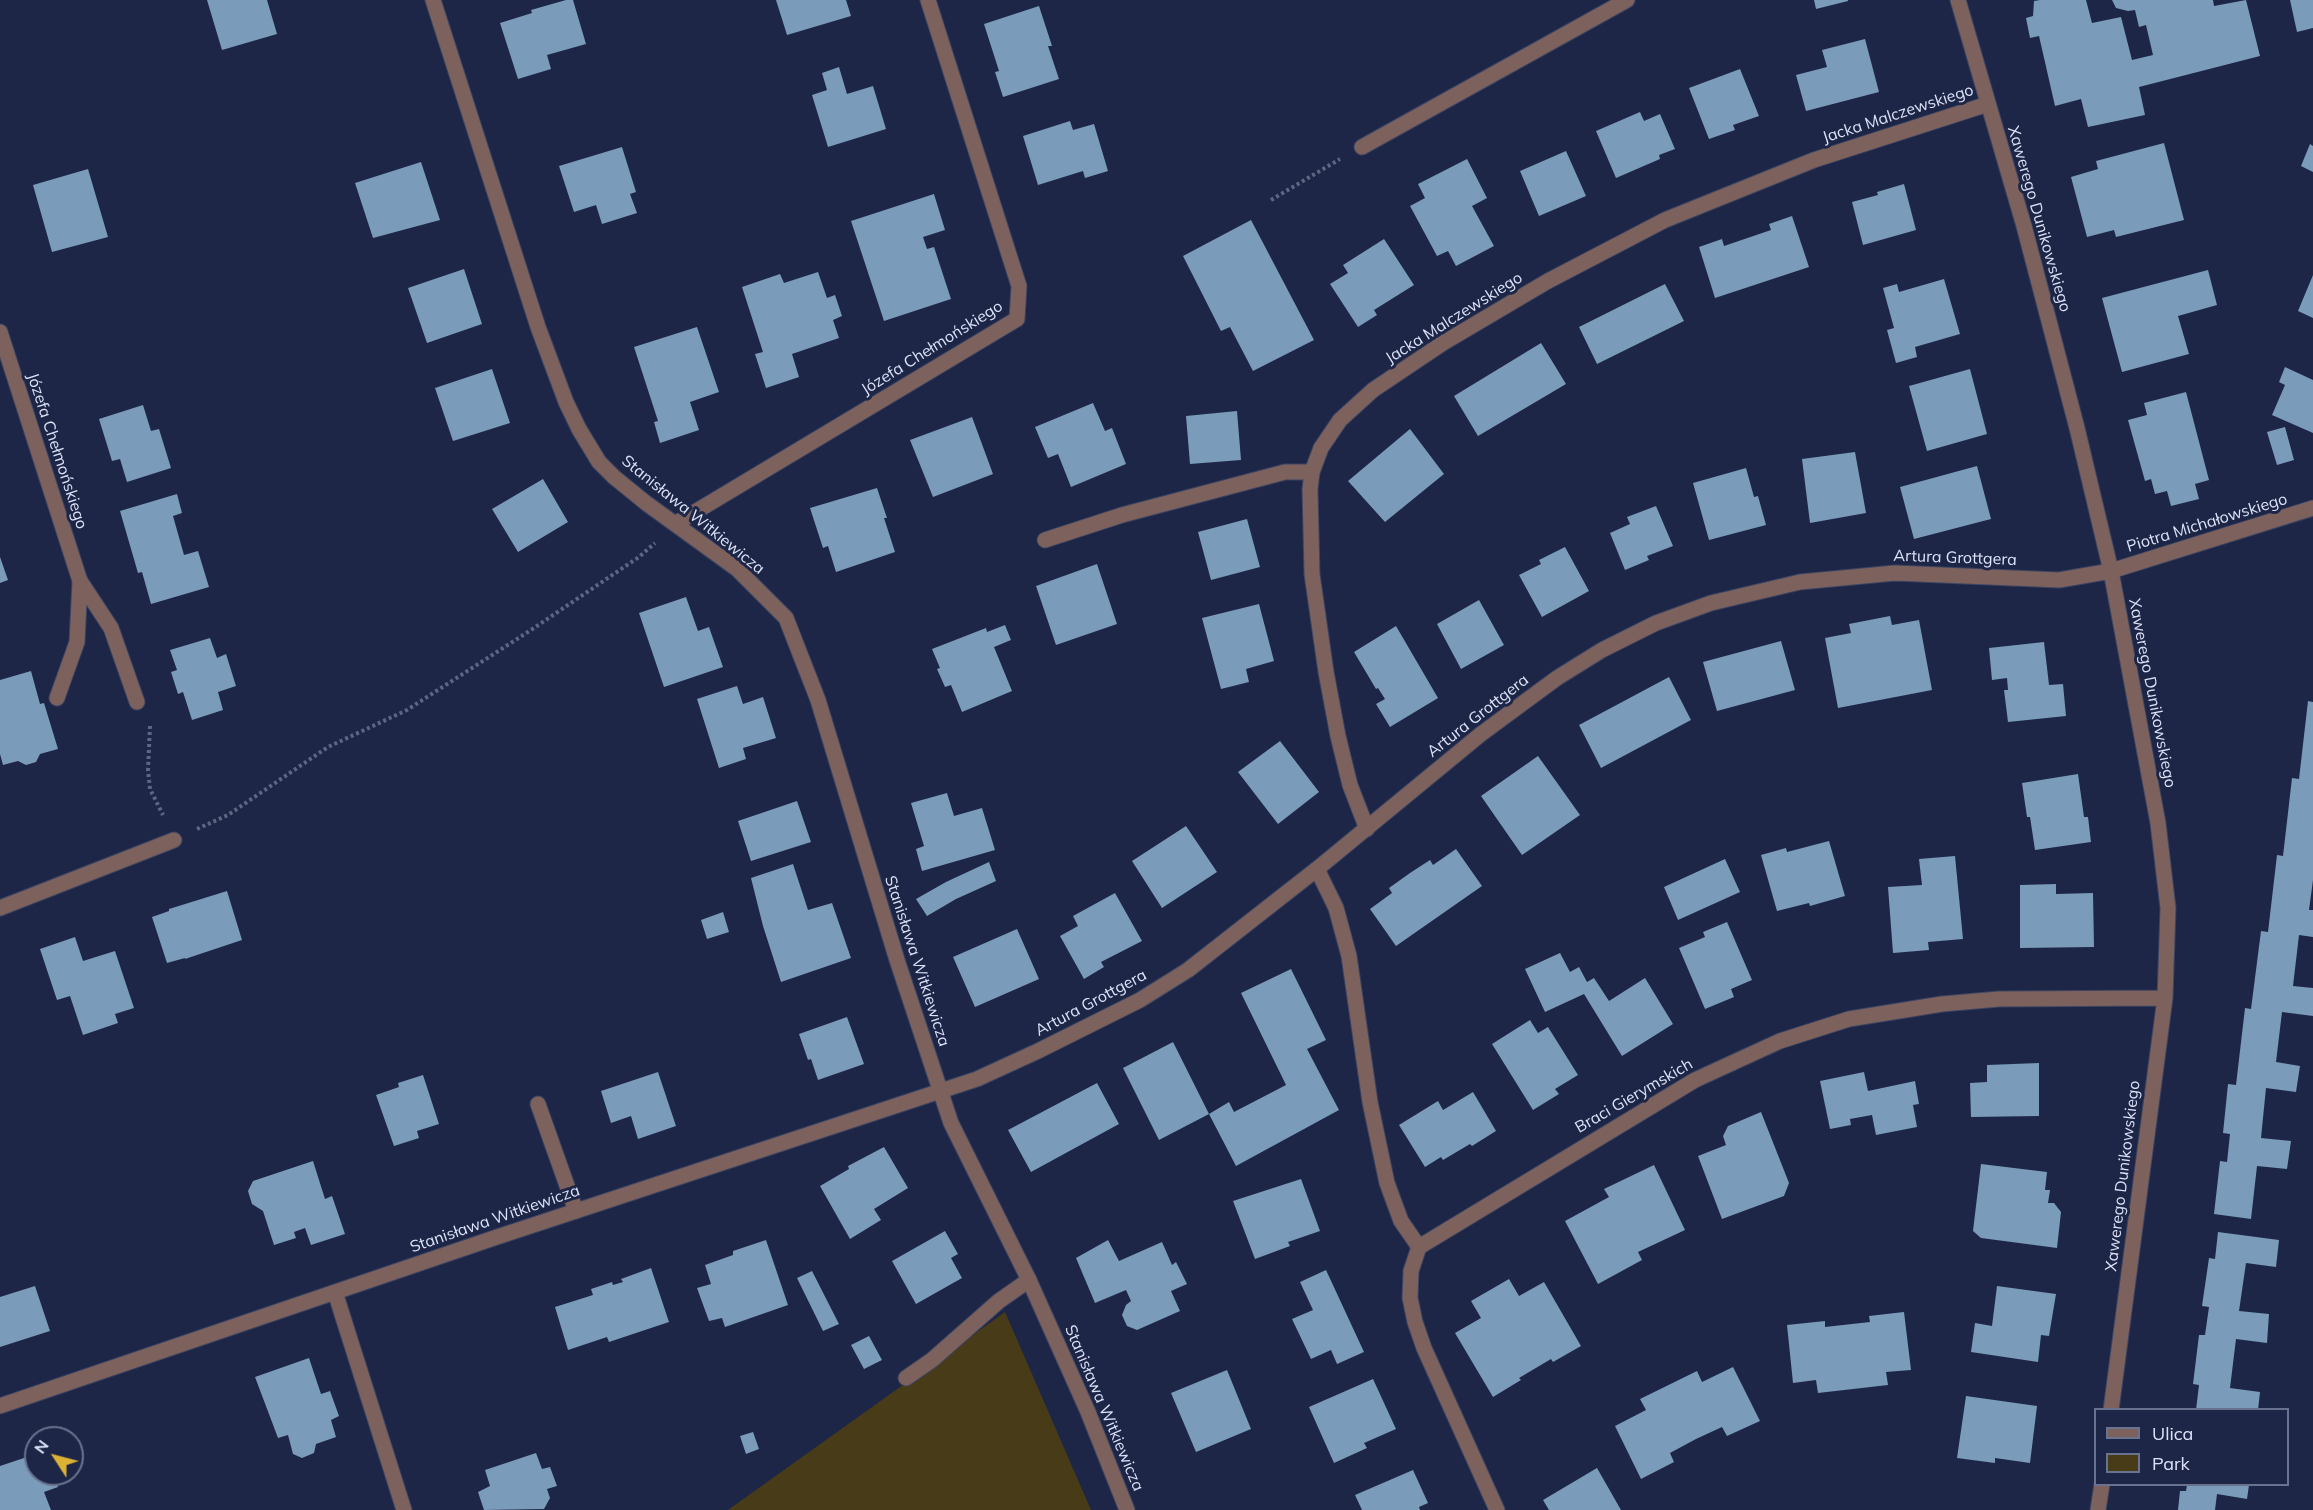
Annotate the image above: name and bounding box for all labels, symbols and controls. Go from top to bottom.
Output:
street label: Jacka Malczewskiego [1820,80,1976,148]
street label: Xawerego Dunikowskiego [2003,124,2075,314]
street label: Jacka Malczewskiego [1382,268,1526,368]
street label: Józefa Chełmońskiego [858,297,1006,399]
street label: Józefa Chełmońskiego [23,370,91,532]
street label: Stanisława Witkiewicza [618,451,768,579]
street label: Piotra Michałowskiego [2124,489,2290,557]
street label: Artura Grottgera [1893,546,2017,570]
street label: Xawerego Dunikowskiego [2124,597,2180,789]
street label: Artura Grottgera [1423,670,1533,762]
street label: Stanisława Witkiewicza [880,873,954,1049]
street label: Artura Grottgera [1032,966,1150,1040]
street label: Braci Gierymskich [1572,1055,1696,1137]
street label: Xawerego Dunikowskiego [2102,1079,2144,1273]
street label: Stanisława Witkiewicza [408,1181,582,1257]
street label: Stanisława Witkiewicza [1060,1322,1148,1494]
legend [2094,1408,2289,1486]
text: Ulica [2152,1422,2193,1445]
north arrow [24,1426,84,1486]
text: N [29,1436,53,1457]
text: Park [2152,1452,2190,1475]

